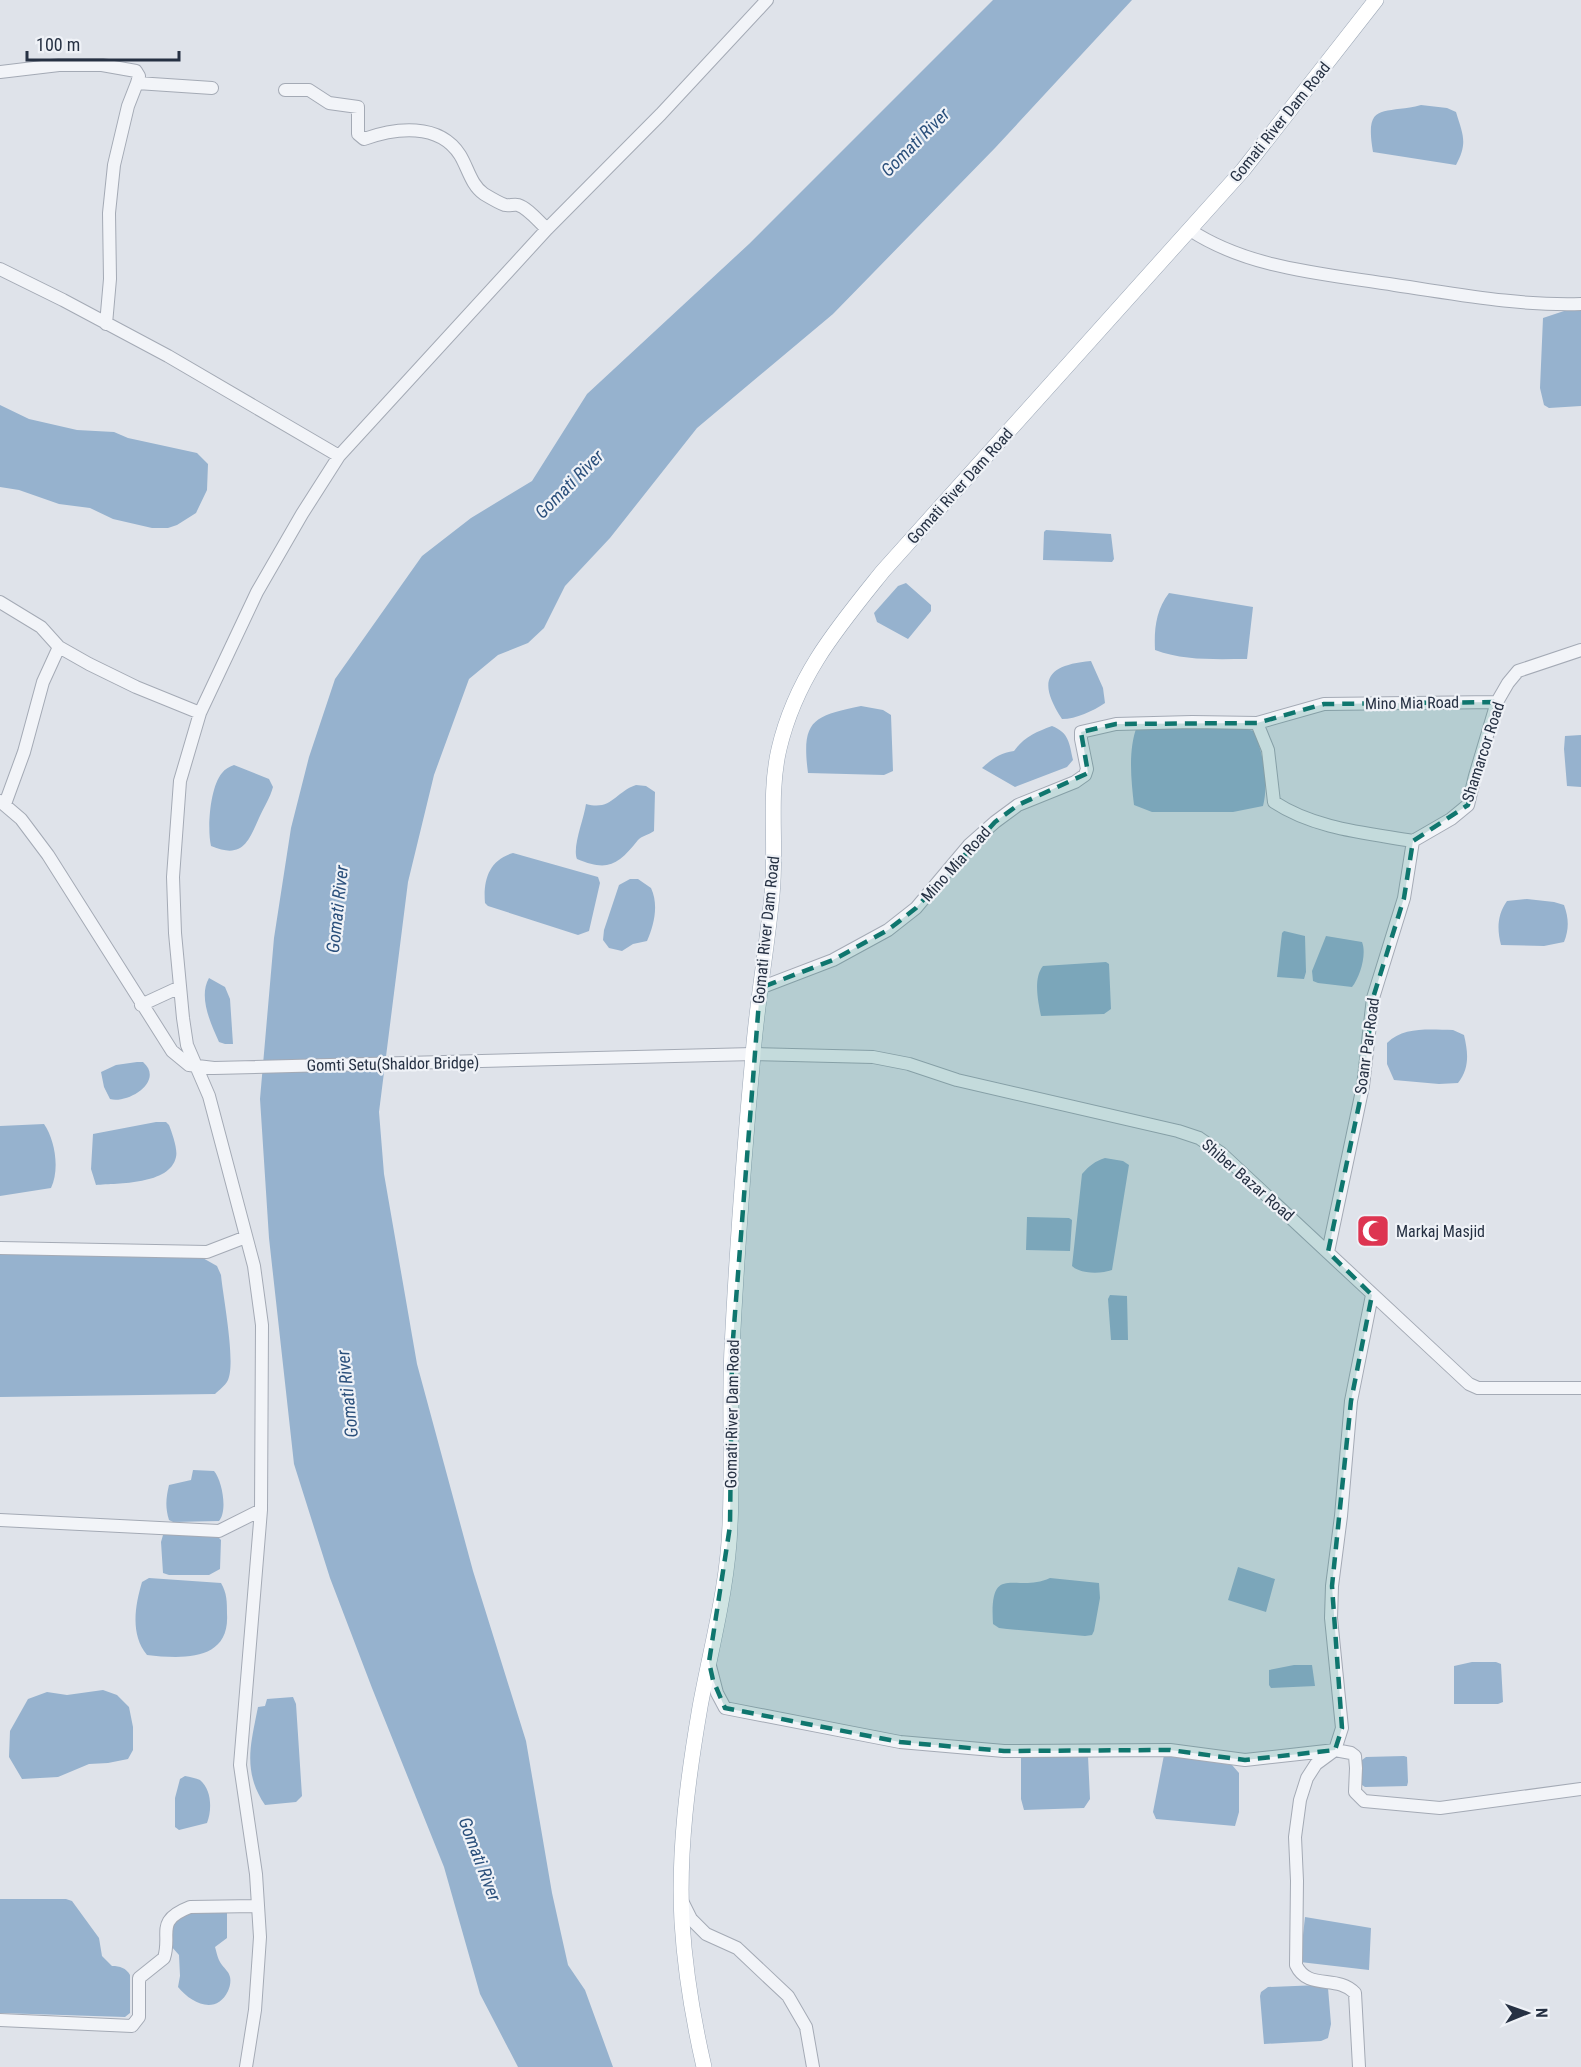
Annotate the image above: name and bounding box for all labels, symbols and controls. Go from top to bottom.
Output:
scale bar [27,24,178,62]
text: 100 m [36,34,80,55]
street label: Gomati River Dam Road [1226,58,1334,186]
water label: Gomati River [876,103,954,181]
street label: Gomati River Dam Road [903,424,1017,548]
water label: Gomati River [530,445,608,523]
street label: Mino Mia Road [1365,693,1459,713]
street label: Shamarcor Road [1458,700,1508,804]
street label: Mino Mia Road [917,823,995,905]
street label: Gomati River Dam Road [749,855,783,1005]
water label: Gomati River [322,863,352,954]
street label: Soanr Par Road [1351,996,1383,1096]
street label: Gomti Setu(Shaldor Bridge) [307,1053,479,1075]
street label: Shiber Bazar Road [1198,1135,1298,1225]
mosque icon: Markaj Masjid [1355,1213,1391,1249]
place label: Markaj Masjid [1396,1222,1485,1241]
street label: Gomati River Dam Road [721,1339,743,1489]
water label: Gomati River [332,1348,362,1439]
water label: Gomati River [454,1814,506,1904]
north arrow [1497,1983,1557,2043]
text: N [1532,2008,1551,2018]

